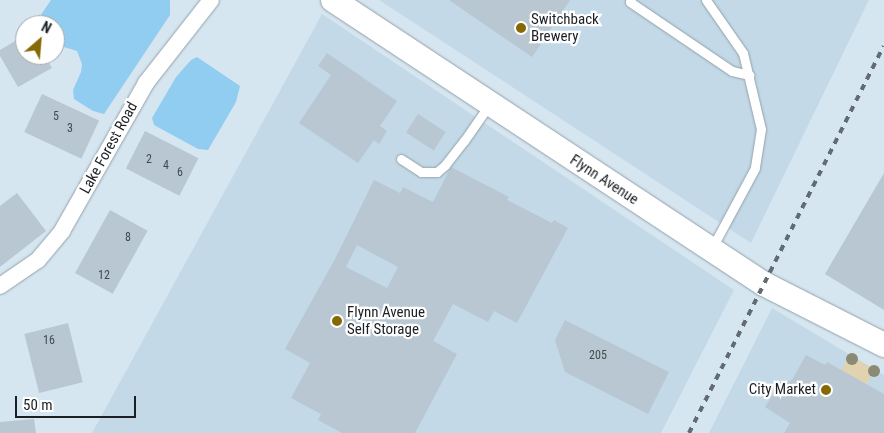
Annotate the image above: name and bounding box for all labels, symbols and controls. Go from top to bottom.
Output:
place label: Switchback Brewery [531,10,599,45]
north arrow [15,15,65,65]
text: N [39,18,54,37]
marker: Switchback Brewery [515,22,527,34]
street label: Lake Forest Road [76,99,142,197]
house number: 5 [53,110,59,124]
house number: 3 [67,122,73,136]
street label: Flynn Avenue [566,151,642,209]
house number: 2 [146,153,152,167]
house number: 4 [163,159,169,173]
house number: 6 [177,166,183,180]
house number: 8 [125,231,131,245]
house number: 12 [98,269,110,283]
place label: Flynn Avenue Self Storage [347,303,425,338]
marker: Flynn Avenue Self Storage [331,315,343,327]
house number: 16 [43,334,55,348]
house number: 205 [589,349,607,363]
place label: City Market [749,381,816,399]
marker: City Market [820,384,832,396]
scale bar [18,386,139,418]
text: 50 m [23,396,53,414]

